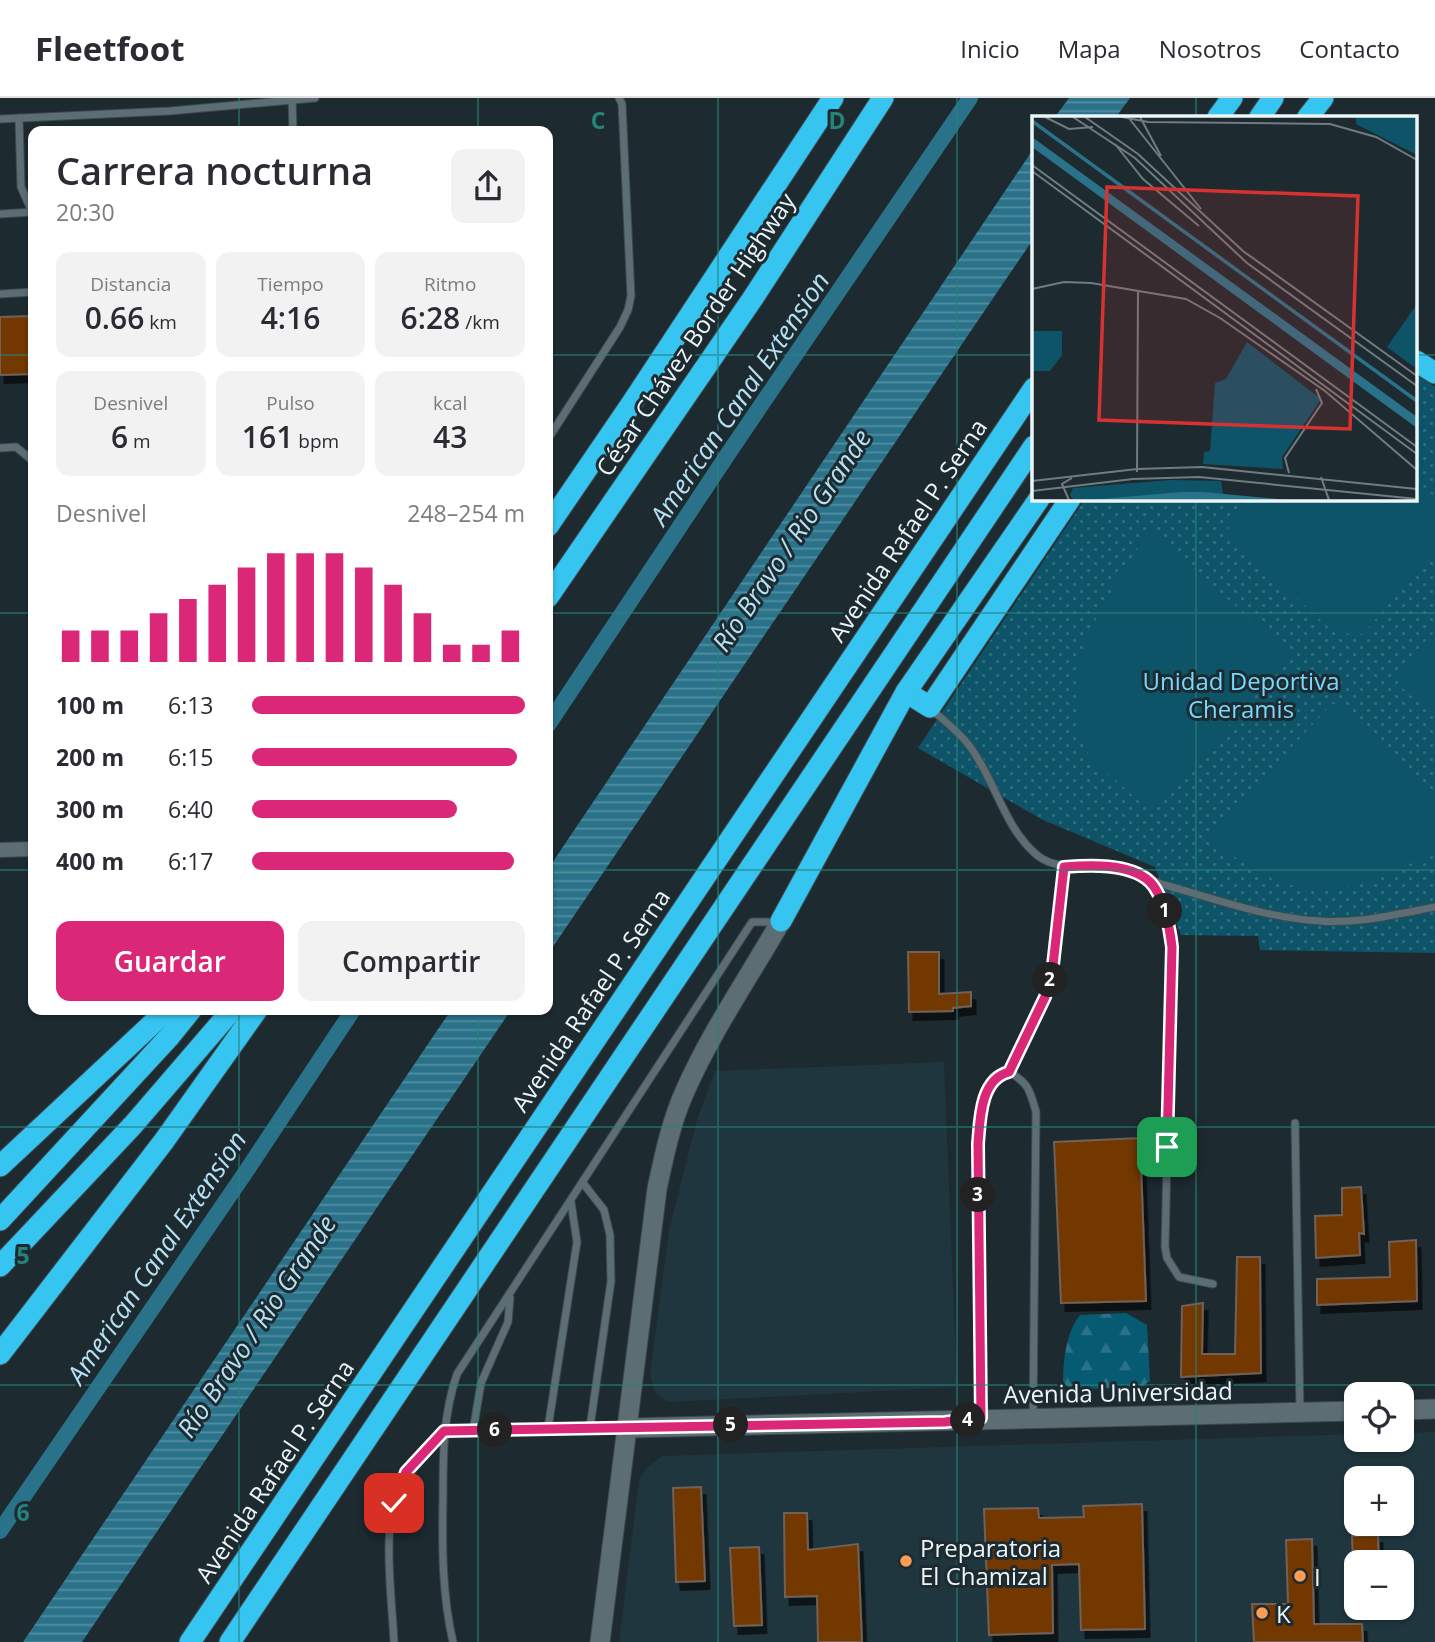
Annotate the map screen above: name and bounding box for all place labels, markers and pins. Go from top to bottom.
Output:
pin: 1 [1148,894,1182,928]
pin: 2 [1032,962,1068,998]
pin [1137,1117,1197,1177]
pin: 3 [960,1178,996,1212]
pin: 4 [950,1402,986,1438]
pin: 5 [714,1408,748,1442]
pin: 6 [477,1412,512,1448]
pin [364,1473,424,1533]
place label: Preparatoria El Chamizal [920,1531,1061,1592]
marker: Preparatoria El Chamizal [898,1553,914,1569]
place label: I [1314,1560,1321,1593]
marker: I [1292,1568,1308,1584]
place label: K [1276,1597,1291,1630]
marker: K [1254,1605,1270,1621]

